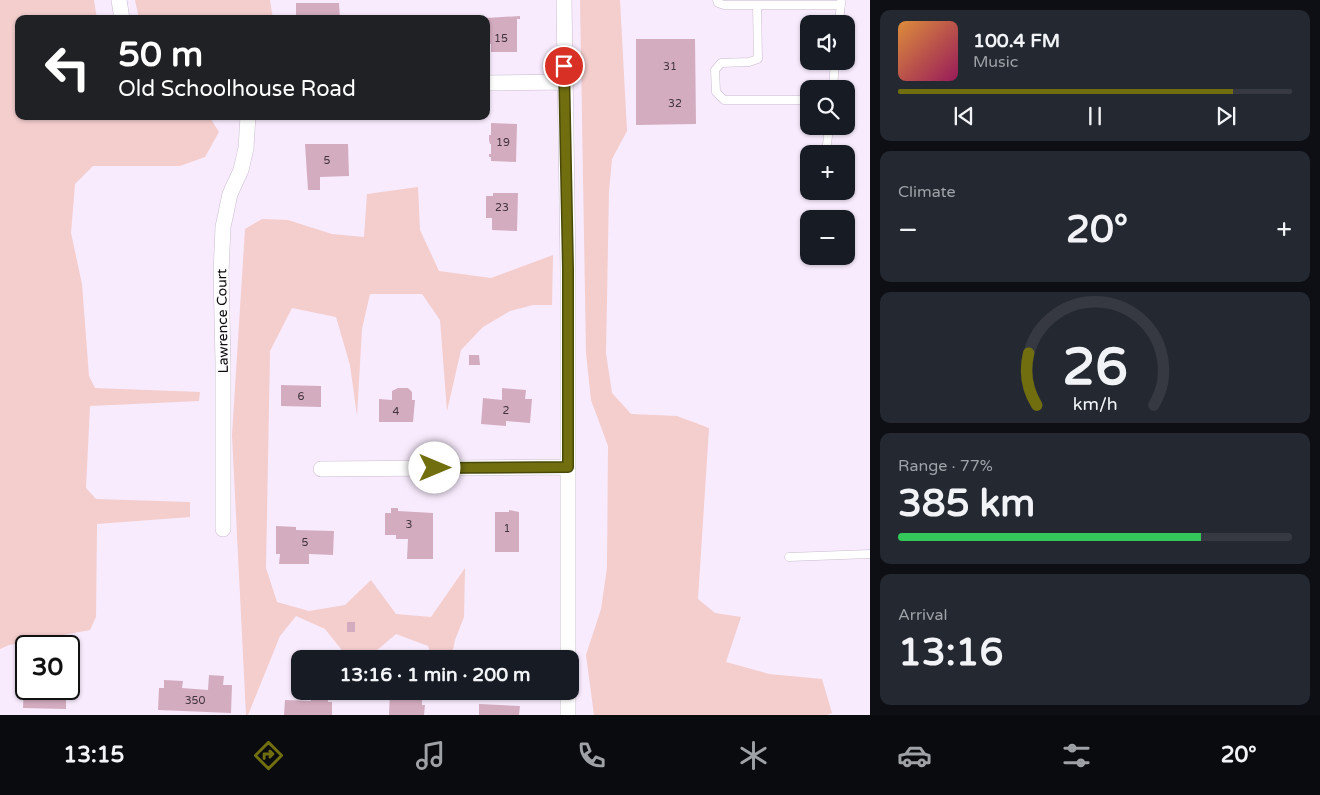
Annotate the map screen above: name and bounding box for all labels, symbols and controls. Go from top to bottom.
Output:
map controls [800,15,855,265]
button: sound [800,15,855,70]
text: 100.4 FM [973,30,1060,52]
house number: 15 [494,32,508,45]
text: 50 m [118,34,203,76]
icon: left [35,35,100,100]
pin [543,45,585,87]
icon: arrive [550,52,578,80]
text: Music [973,52,1018,72]
house number: 31 [663,60,677,73]
text: Old Schoolhouse Road [118,76,356,102]
button: search [800,80,855,135]
house number: 32 [668,97,682,110]
icon: previous [950,102,978,130]
icon: pause [1081,102,1109,130]
icon: next [1212,102,1240,130]
house number: 19 [496,136,510,149]
button: + [800,145,855,200]
house number: 5 [324,154,331,167]
text: Climate [898,182,956,202]
house number: 23 [495,201,509,214]
text: 20° [1066,207,1128,253]
button: − [800,210,855,265]
text: − [898,213,918,247]
text: + [1276,213,1292,247]
street label: Lawrence Court [213,268,232,373]
text: 26 [1062,336,1128,399]
house number: 6 [298,390,305,403]
text: km/h [1073,394,1117,415]
house number: 2 [503,404,510,417]
house number: 4 [393,405,400,418]
position arrow [408,441,460,493]
text: Range · 77% [898,456,993,476]
text: 385 km [898,481,1035,527]
house number: 3 [406,518,413,531]
house number: 1 [504,522,510,535]
house number: 5 [302,536,309,549]
text: Arrival [898,605,947,625]
text: 13:16 [898,630,1003,676]
speed limit sign: 30 [15,635,80,700]
text: 13:16 · 1 min · 200 m [339,664,531,686]
house number: 350 [185,694,205,707]
icon: directions [251,738,286,773]
icon: music [413,738,448,773]
icon: phone [574,738,609,773]
icon: climate [736,738,771,773]
icon: car [897,738,932,773]
icon: filters [1059,738,1094,773]
text: 13:15 [63,742,124,768]
text: 20° [1221,742,1257,768]

